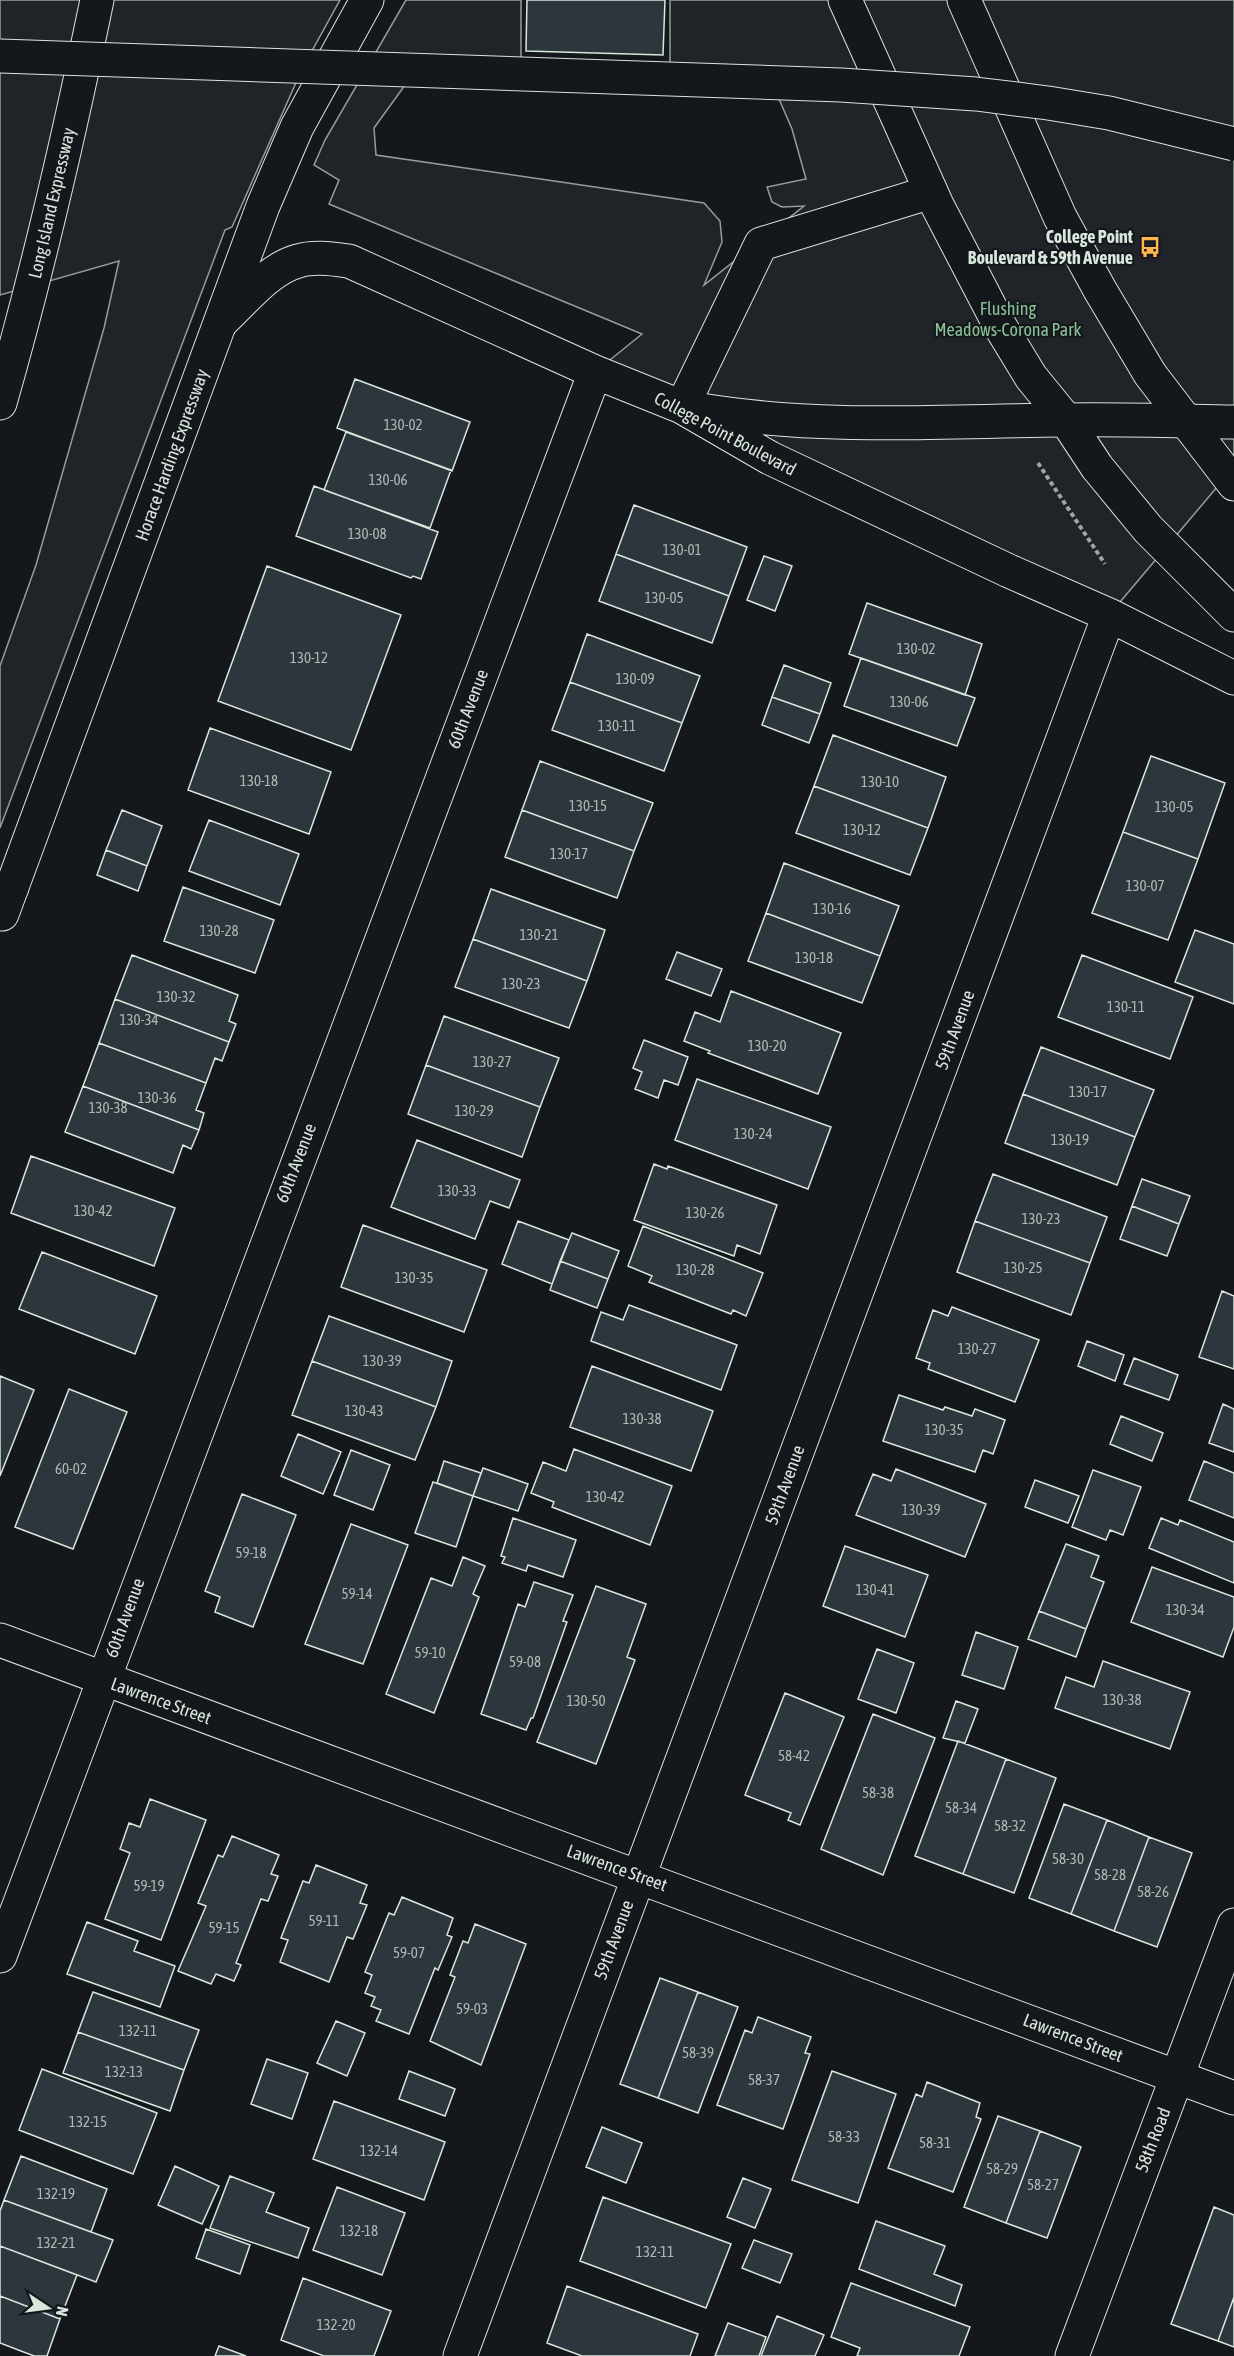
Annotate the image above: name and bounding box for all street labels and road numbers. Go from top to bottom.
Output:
street label: Long Island Expressway [24,125,79,280]
street label: Horace Harding Expressway [131,366,212,544]
street label: College Point Boulevard [651,387,800,480]
street label: 60th Avenue [443,666,492,751]
street label: 59th Avenue [930,987,979,1072]
street label: 60th Avenue [271,1120,320,1205]
street label: 59th Avenue [760,1442,809,1527]
street label: 60th Avenue [100,1575,149,1660]
street label: Lawrence Street [108,1673,214,1728]
street label: Lawrence Street [564,1840,670,1895]
street label: 59th Avenue [589,1897,638,1982]
street label: Lawrence Street [1020,2009,1126,2066]
street label: 58th Road [1131,2104,1174,2175]

